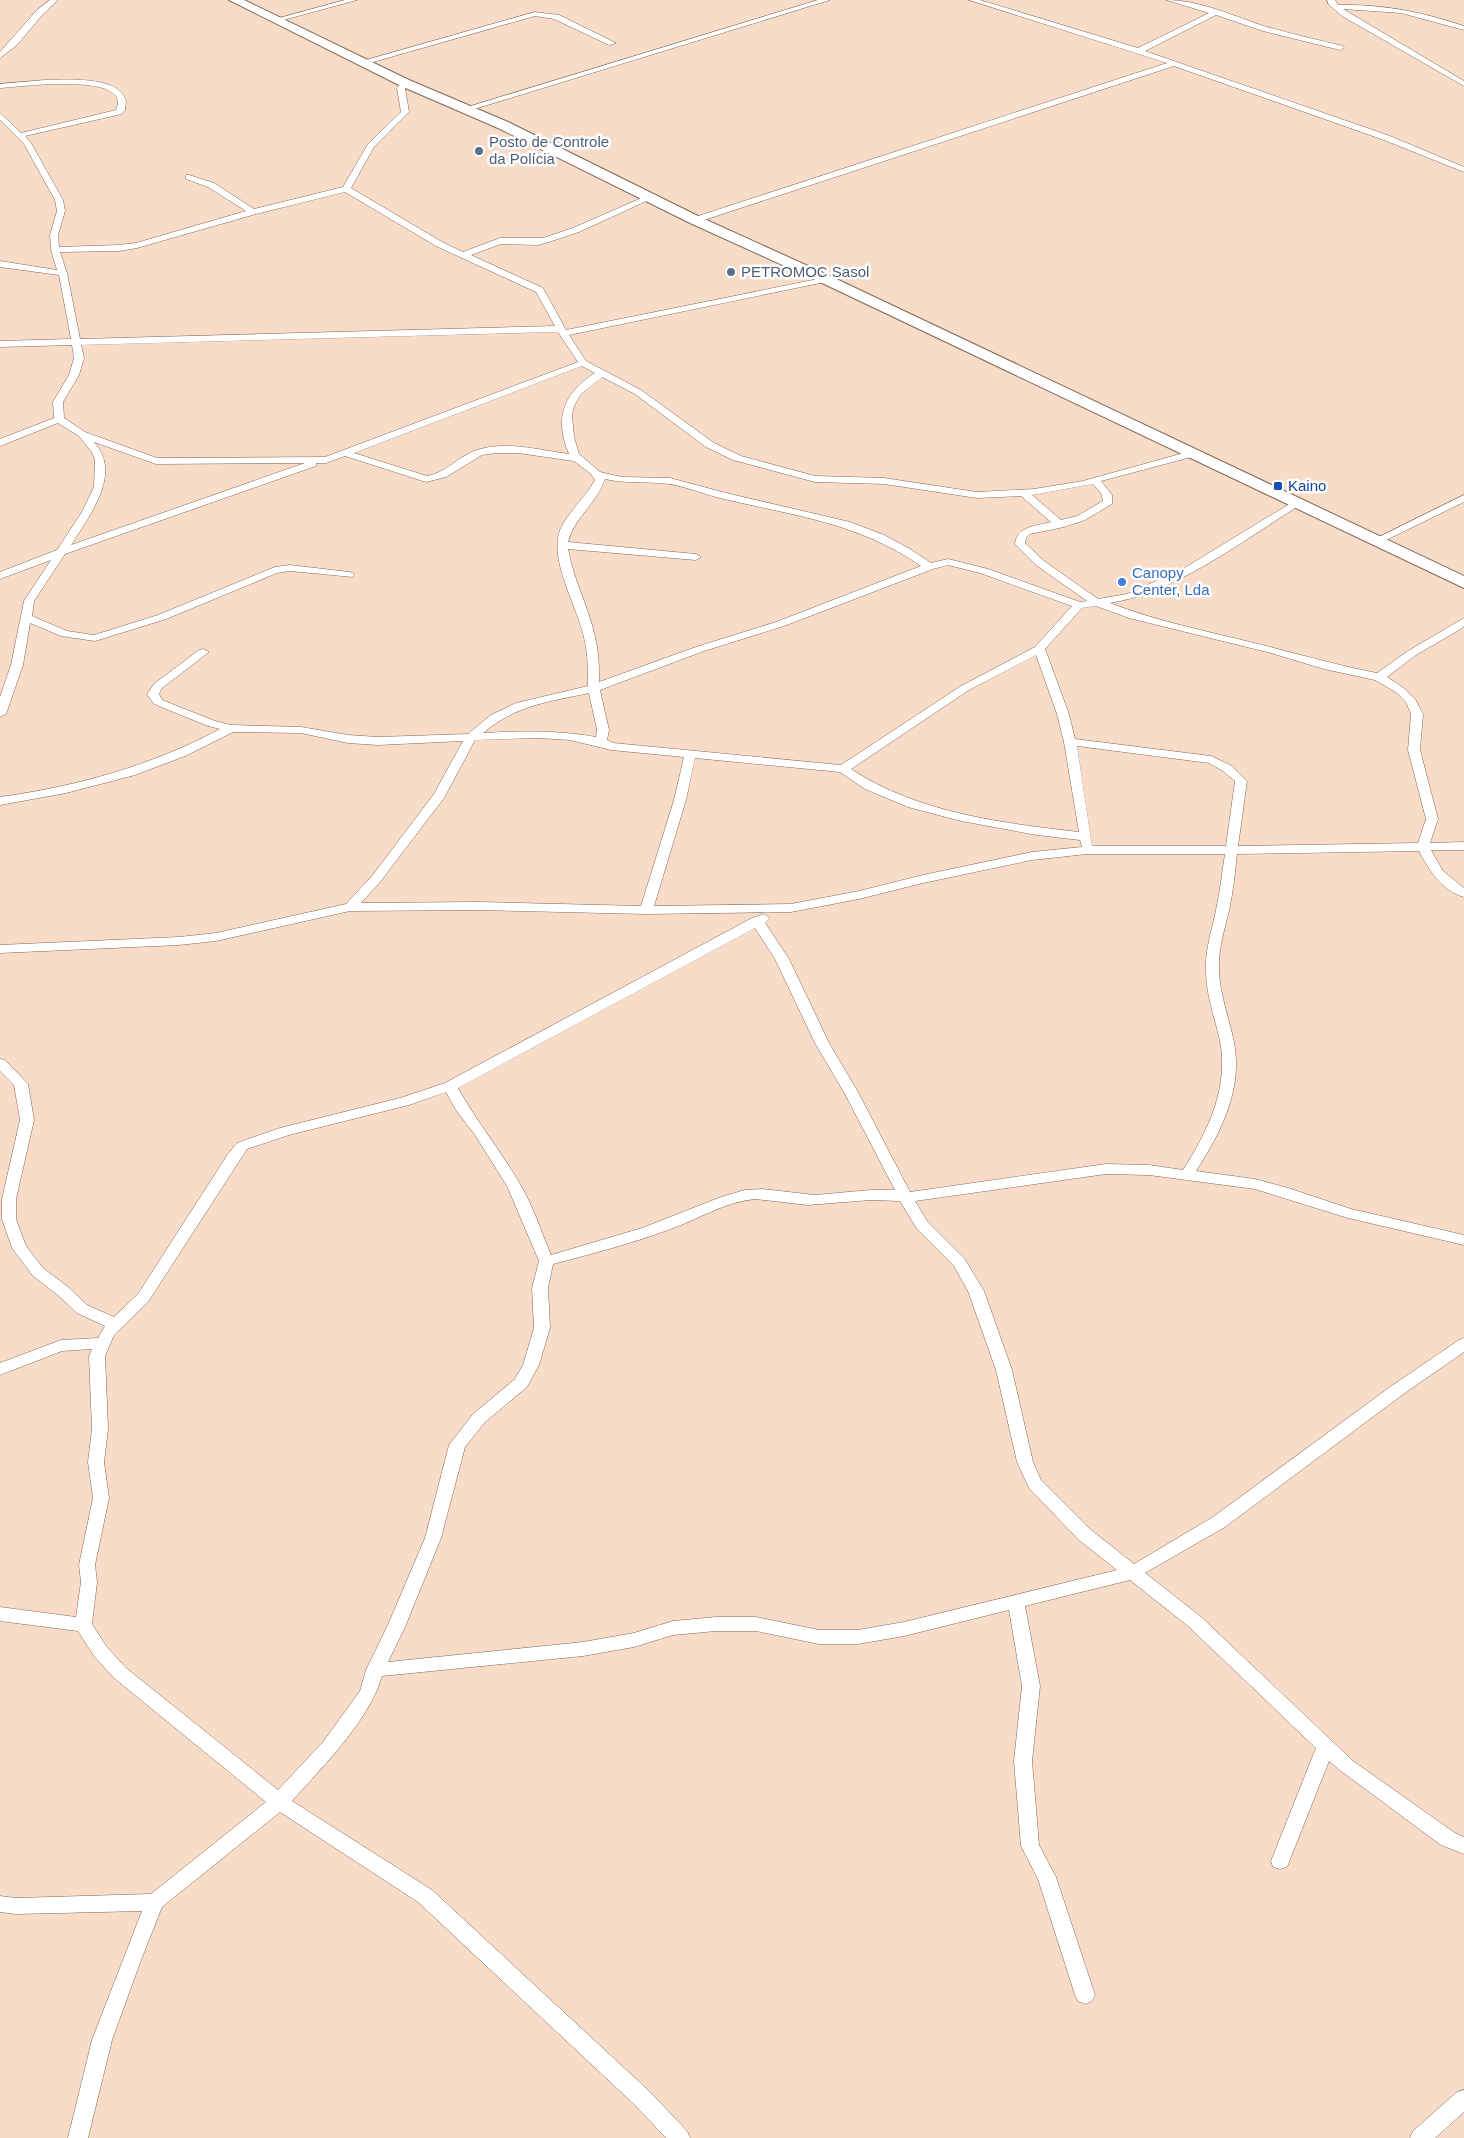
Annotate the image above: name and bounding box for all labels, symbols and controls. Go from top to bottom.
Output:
place label: Posto de Controle da Polícia [489,133,609,167]
marker: Posto de Controle da Polícia [473,145,485,157]
place label: PETROMOC Sasol [741,263,869,280]
marker: PETROMOC Sasol [725,266,737,278]
place label: Kaino [1288,477,1326,494]
marker: Kaino [1272,480,1284,492]
place label: Canopy Center, Lda [1132,564,1210,598]
marker: Canopy Center, Lda [1116,576,1128,588]

